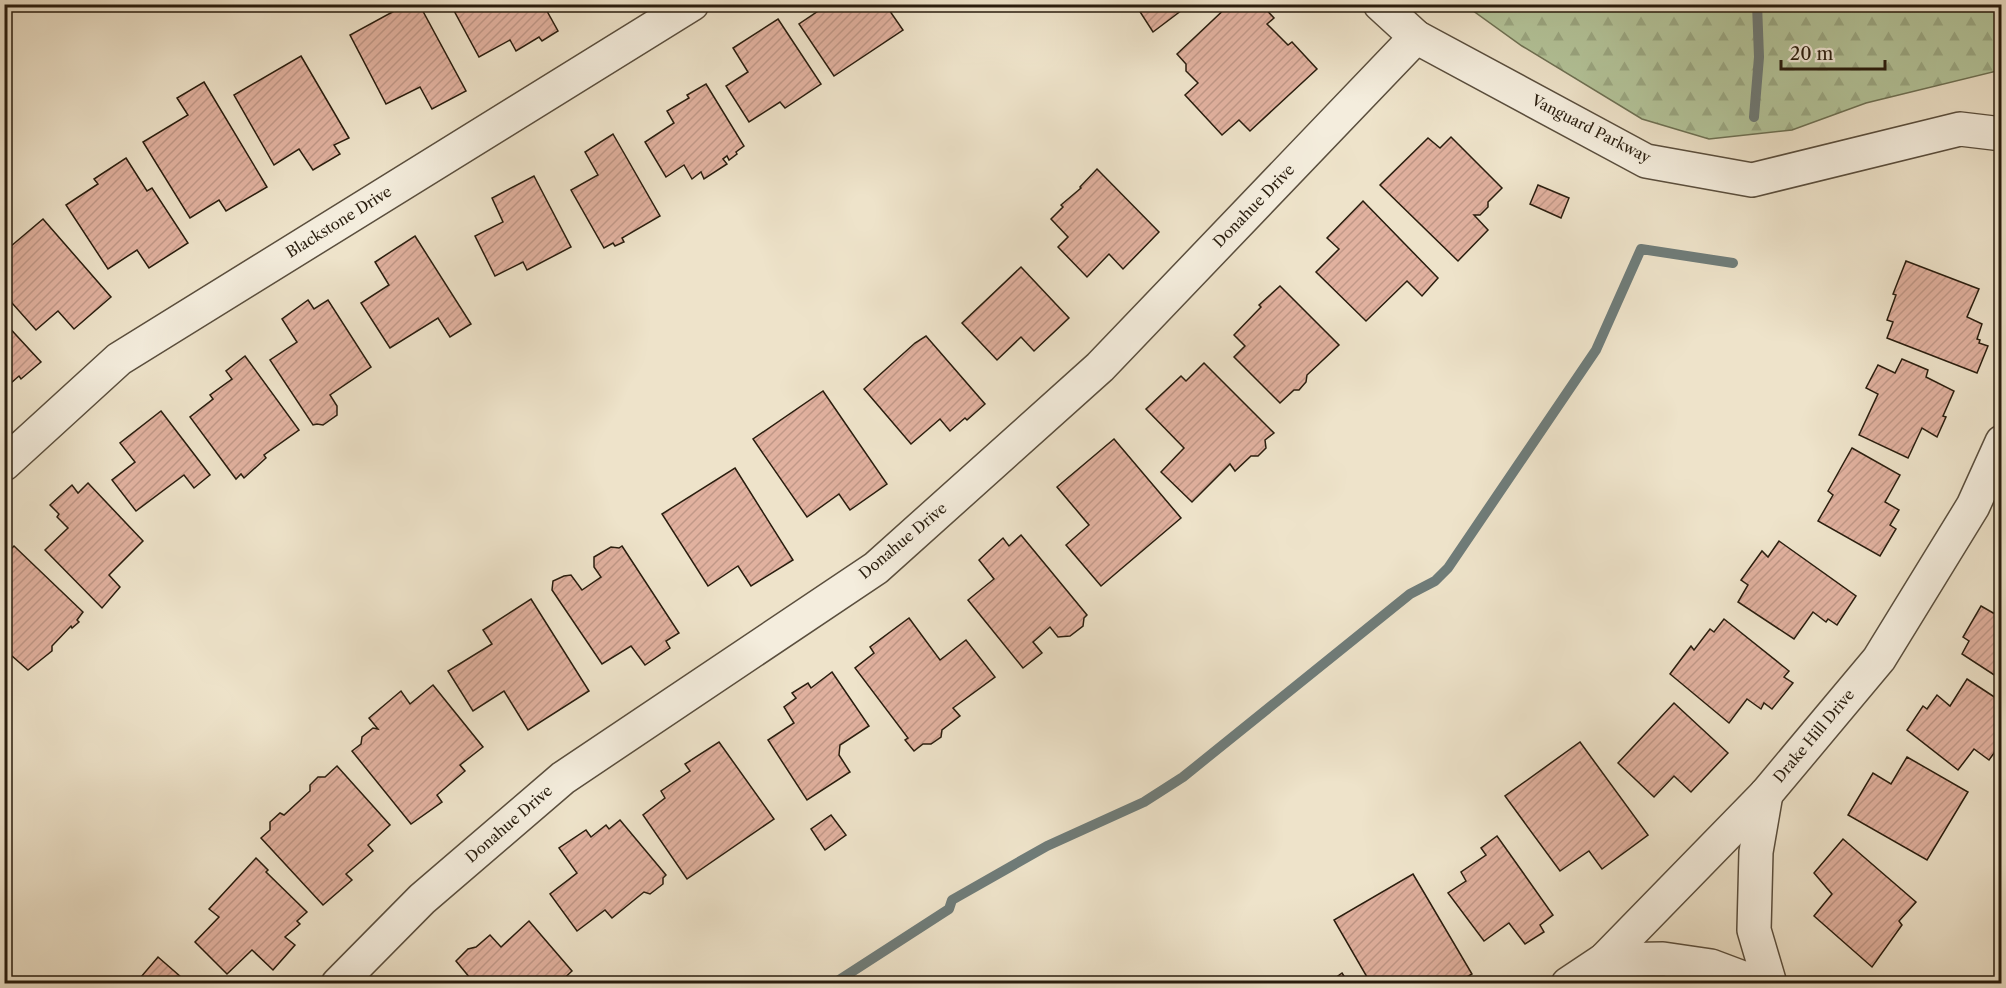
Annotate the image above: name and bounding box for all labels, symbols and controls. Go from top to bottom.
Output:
scale bar [1781,33,1884,71]
text: 20 m [1790,43,1834,65]
street label: Vanguard Parkway [1528,90,1655,167]
street label: Donahue Drive [1209,160,1298,251]
street label: Blackstone Drive [282,181,395,262]
street label: Donahue Drive [855,498,950,583]
street label: Drake Hill Drive [1769,685,1858,786]
street label: Donahue Drive [461,781,556,866]

